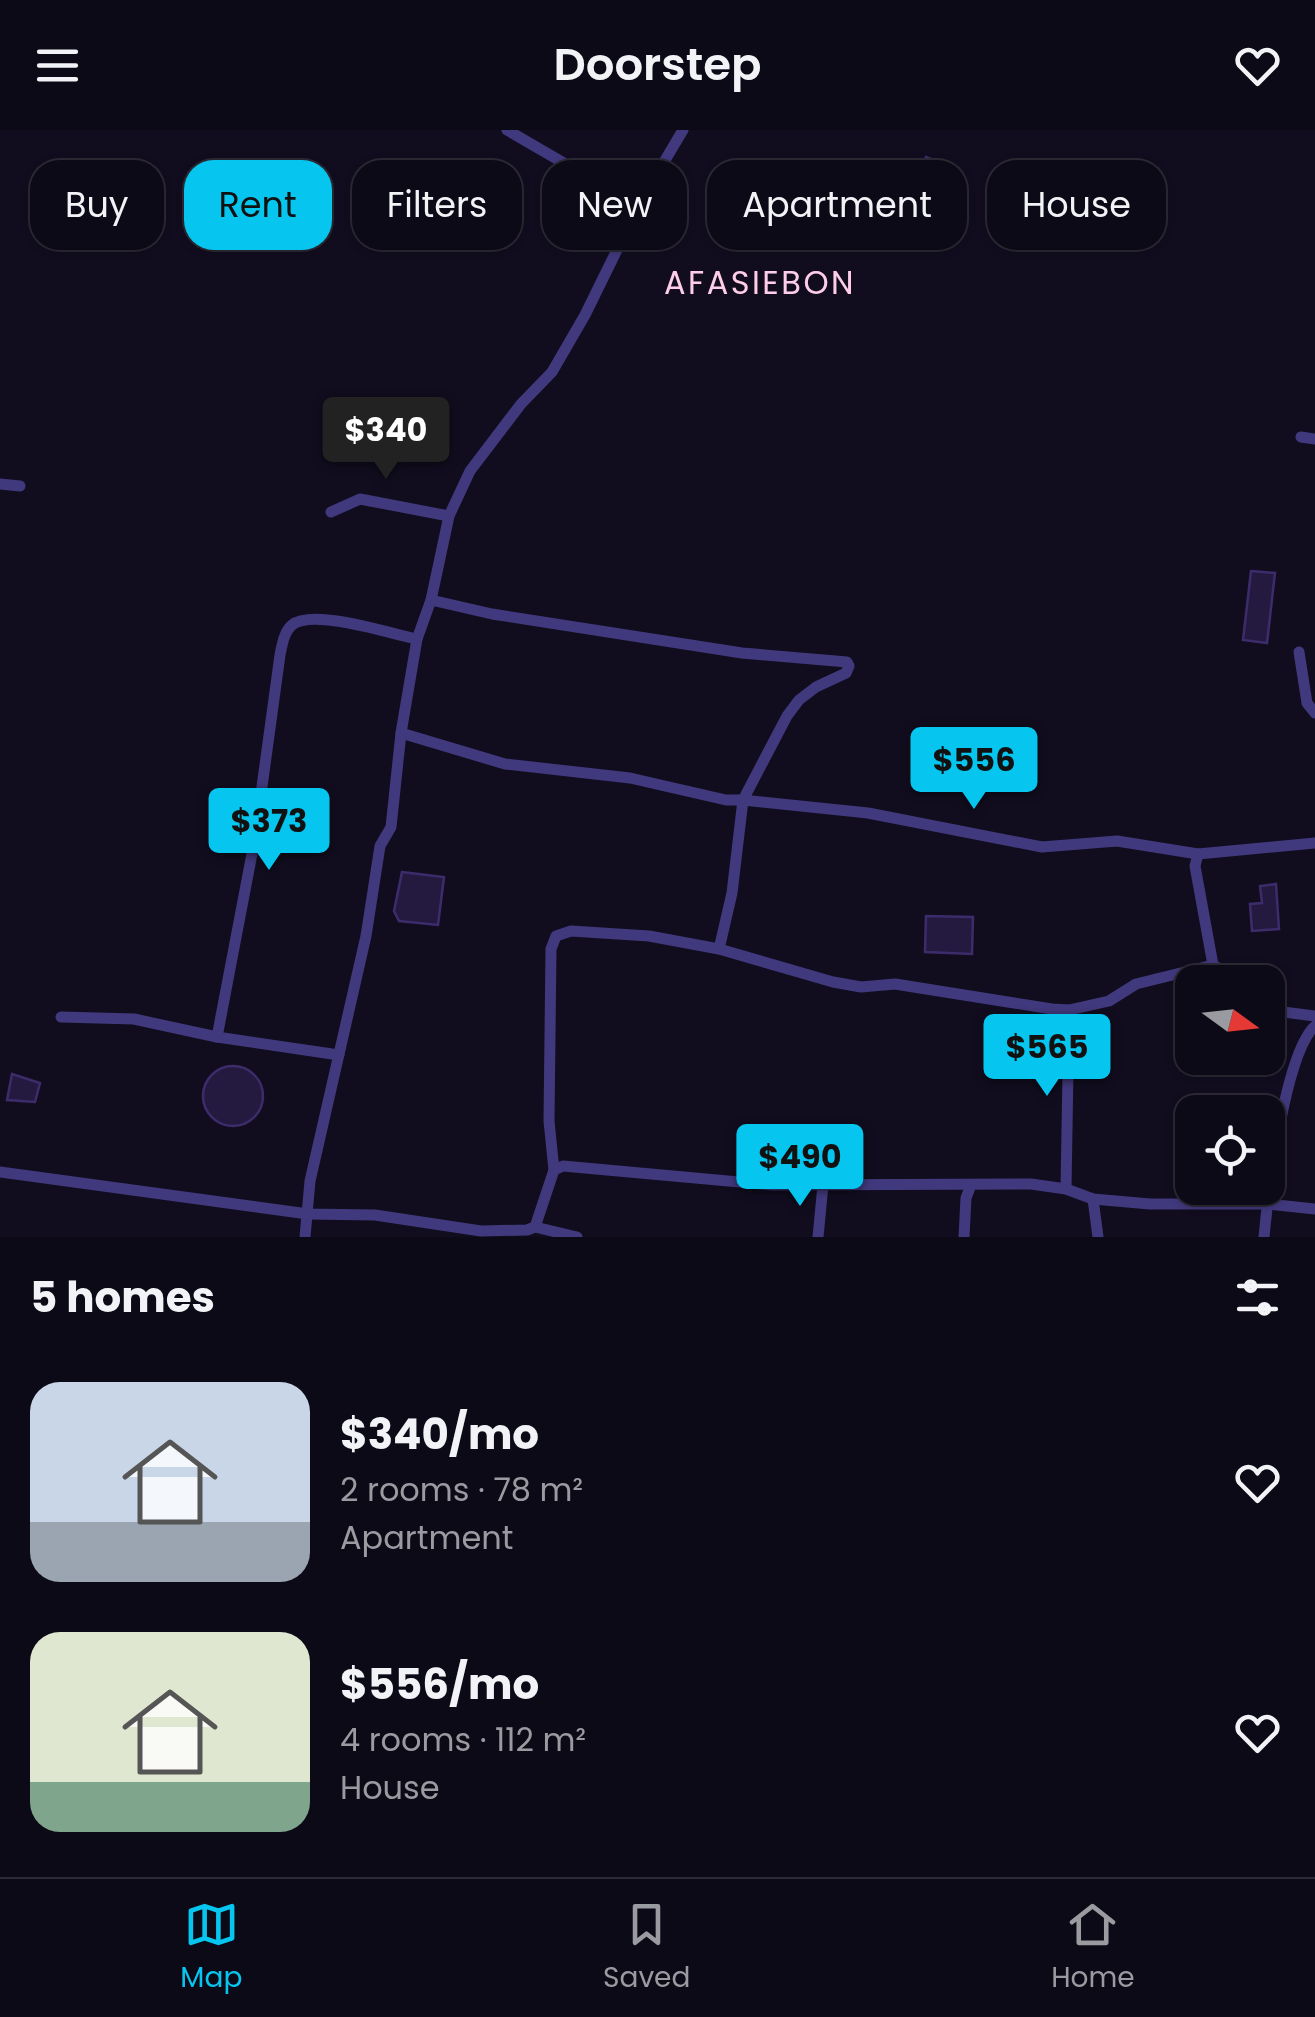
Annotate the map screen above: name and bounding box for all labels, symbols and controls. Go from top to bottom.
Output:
text: Doorstep [553,33,762,96]
icon: menu [30,38,85,93]
icon: heart [1230,38,1285,93]
chip: Buy [30,160,164,250]
chip: Rent [184,160,332,250]
chip: Filters [352,160,522,250]
chip: New [542,160,687,250]
chip: Apartment [707,160,967,250]
chip: House [987,160,1166,250]
district label: AFASIEBON [664,260,856,305]
pin: $340 [327,397,445,482]
text: $340 [345,407,427,452]
pin: $556 [915,727,1033,812]
text: $556 [932,737,1016,782]
pin: $373 [210,788,328,873]
text: $373 [231,798,307,843]
north arrow [1175,965,1285,1075]
map controls [1175,965,1285,1205]
pin: $565 [988,1014,1106,1099]
text: $565 [1005,1024,1089,1069]
button: locate [1175,1095,1285,1205]
pin: $490 [741,1124,859,1209]
text: $490 [758,1134,842,1179]
text: 5 homes [30,1268,215,1327]
icon: filters [1230,1270,1285,1325]
text: $340/mo [340,1405,539,1464]
icon: home [110,1422,230,1542]
icon: heart [1230,1455,1285,1510]
text: 2 rooms · 78 m² [340,1467,583,1512]
text: Apartment [340,1515,513,1560]
text: $556/mo [340,1655,539,1714]
icon: home [110,1672,230,1792]
icon: heart [1230,1705,1285,1760]
text: 4 rooms · 112 m² [340,1717,586,1762]
text: House [340,1765,440,1810]
tab: Map [180,1897,242,1999]
tab: Saved [603,1897,690,1999]
tab: Home [1051,1897,1135,1999]

